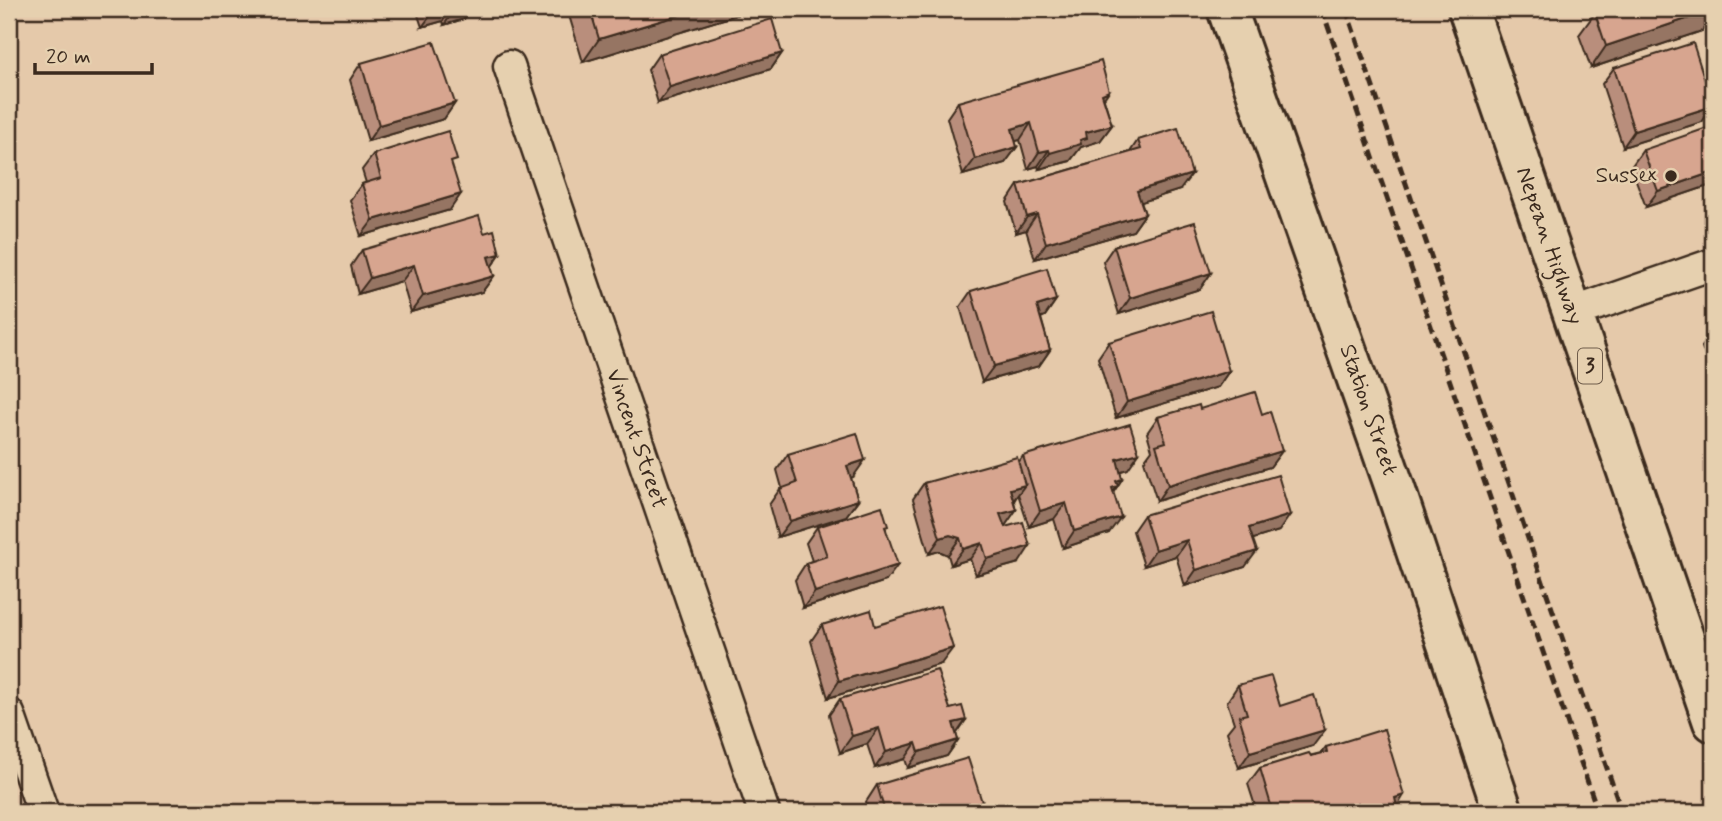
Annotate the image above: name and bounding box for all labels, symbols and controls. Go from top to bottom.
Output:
scale bar [35,32,152,76]
text: 20 m [46,43,91,71]
place label: Sussex [1595,161,1657,191]
street label: Nepean Highway [1506,163,1590,329]
marker: Sussex [1663,168,1679,184]
street label: Station Street [1332,341,1404,479]
road number: 3 [1578,348,1602,384]
street label: Vincent Street [598,365,674,513]

